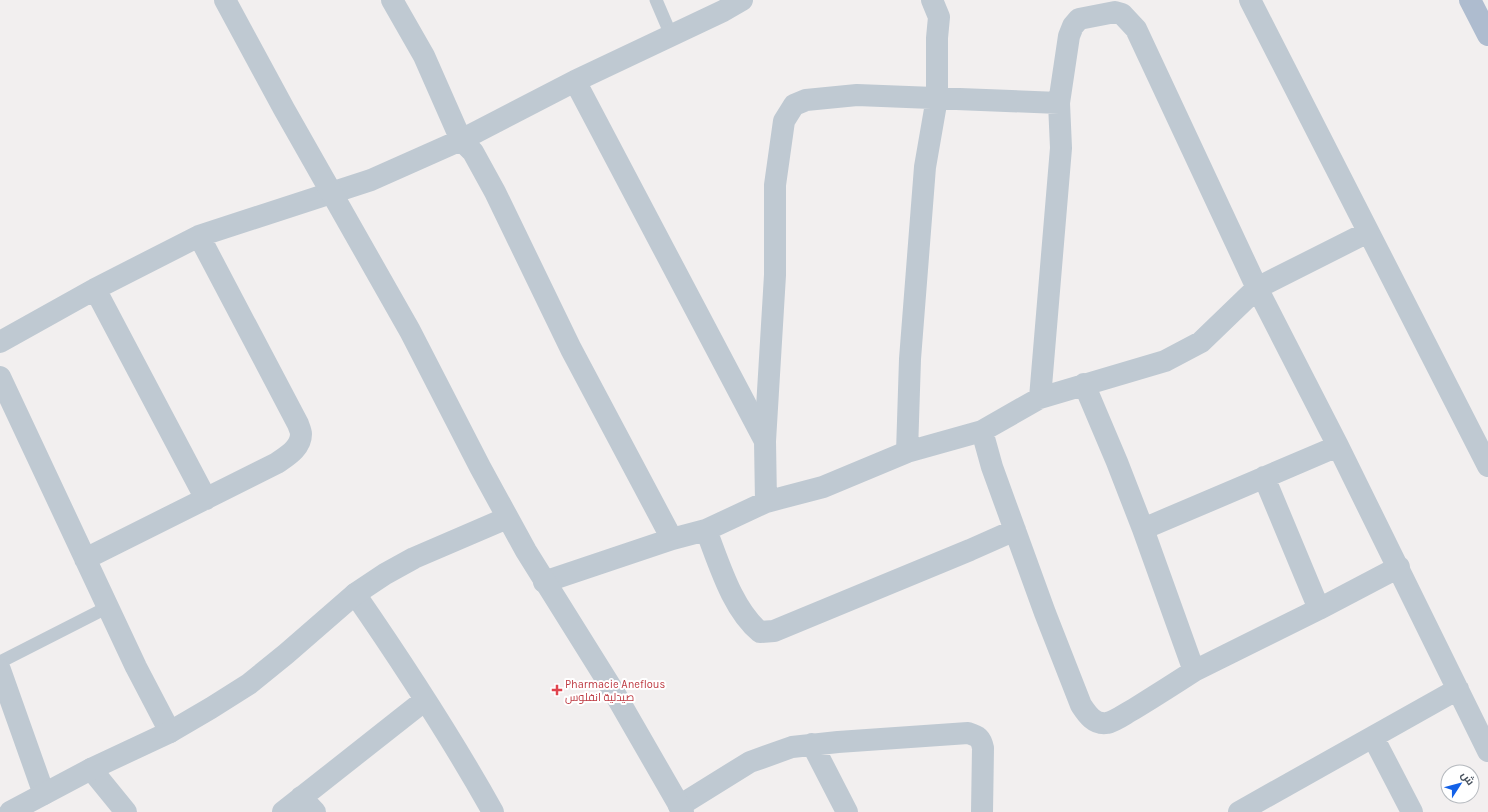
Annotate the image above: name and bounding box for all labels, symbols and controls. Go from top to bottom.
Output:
place label: Pharmacie Aneflous صيدلية انفلوس [565,678,665,704]
marker: Pharmacie Aneflous صيدلية انفلوس [552,685,562,695]
north arrow [1440,764,1480,804]
text: ش [1458,769,1477,788]

